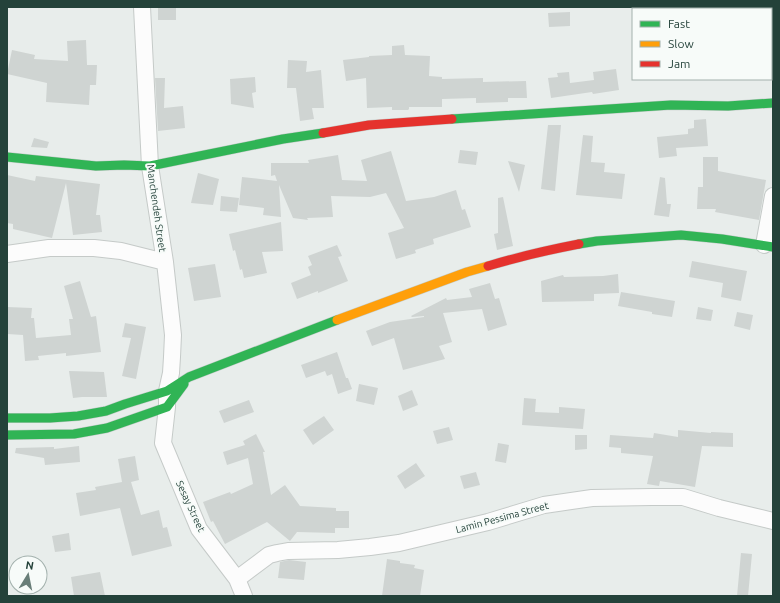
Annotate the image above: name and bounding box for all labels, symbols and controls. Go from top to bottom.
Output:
legend [632,8,772,80]
text: Fast [668,17,690,30]
text: Slow [668,37,694,50]
text: Jam [668,57,690,70]
street label: Manchendeh Street [145,164,168,253]
street label: Sesay Street [174,479,207,534]
street label: Lamin Pessima Street [454,500,550,535]
north arrow [8,555,48,595]
text: N [25,559,35,572]

